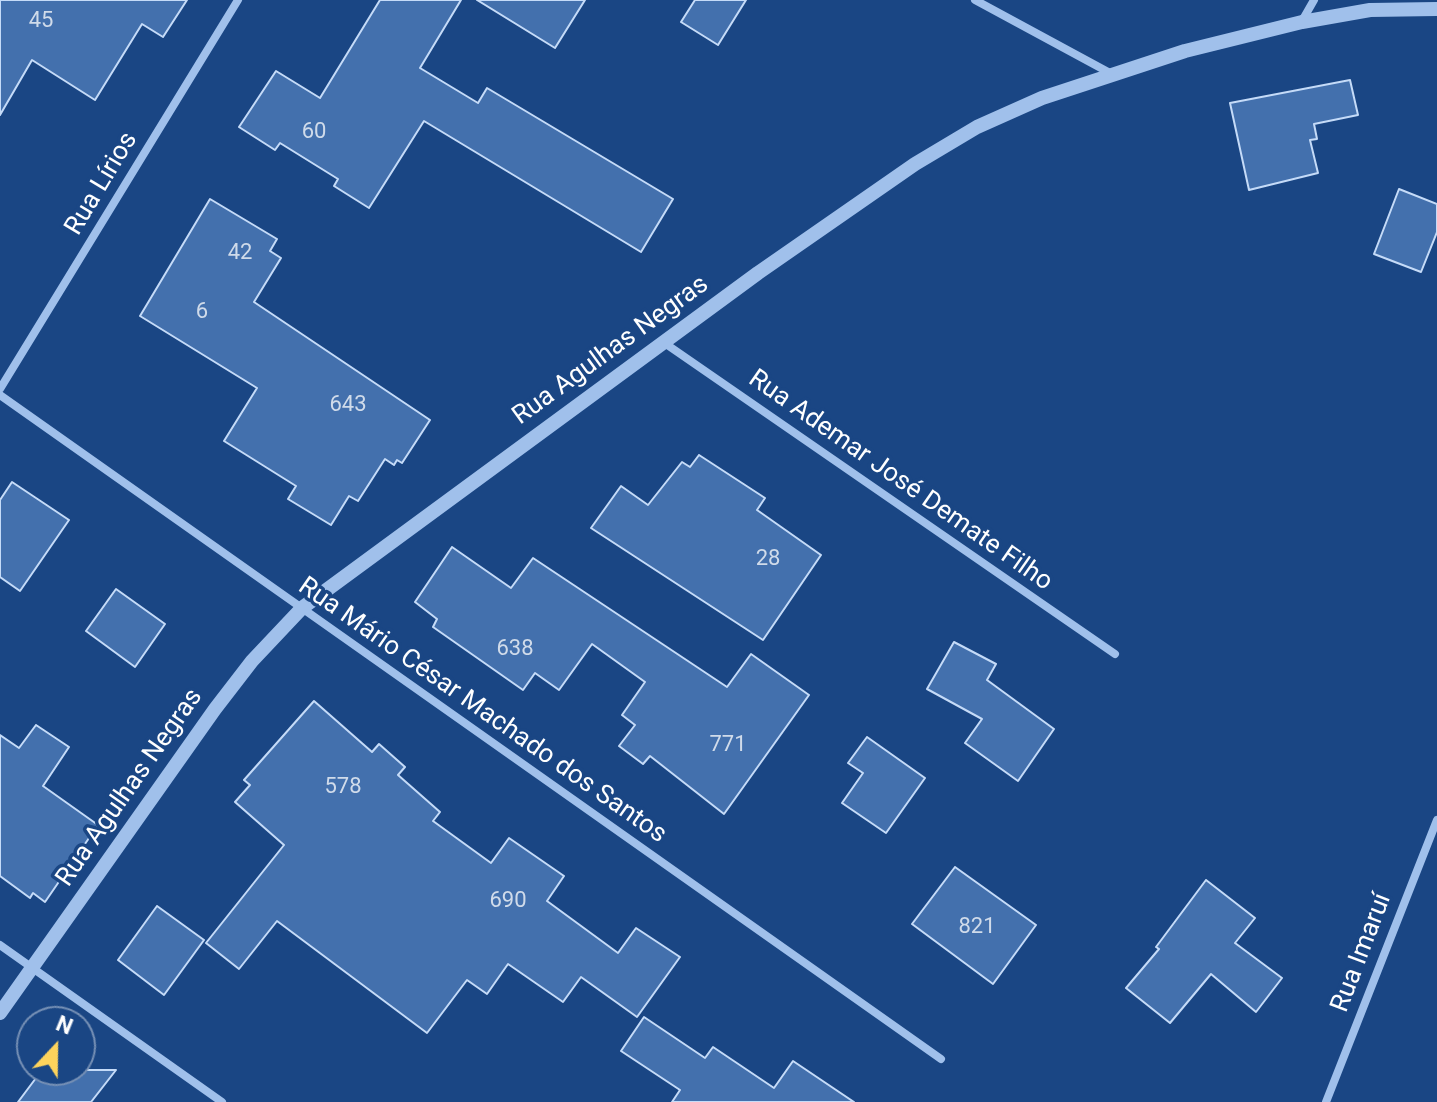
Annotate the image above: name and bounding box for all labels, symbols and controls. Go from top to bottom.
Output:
house number: 45 [29,8,53,34]
house number: 60 [302,119,326,145]
street label: Rua Lírios [59,127,145,241]
house number: 42 [228,240,252,266]
street label: Rua Agulhas Negras [507,270,715,432]
house number: 6 [196,299,208,325]
street label: Rua Ademar José Demate Filho [742,364,1058,598]
house number: 643 [329,392,367,418]
house number: 28 [756,546,780,572]
street label: Rua Mário César Machado dos Santos [292,571,672,851]
house number: 638 [496,636,534,662]
street label: Rua Agulhas Negras [50,683,210,893]
house number: 771 [709,732,747,758]
house number: 578 [324,774,362,800]
house number: 690 [489,888,527,914]
street label: Rua Imaruí [1325,889,1399,1017]
house number: 821 [958,914,996,940]
north arrow [16,1006,96,1086]
text: N [53,1011,76,1040]

